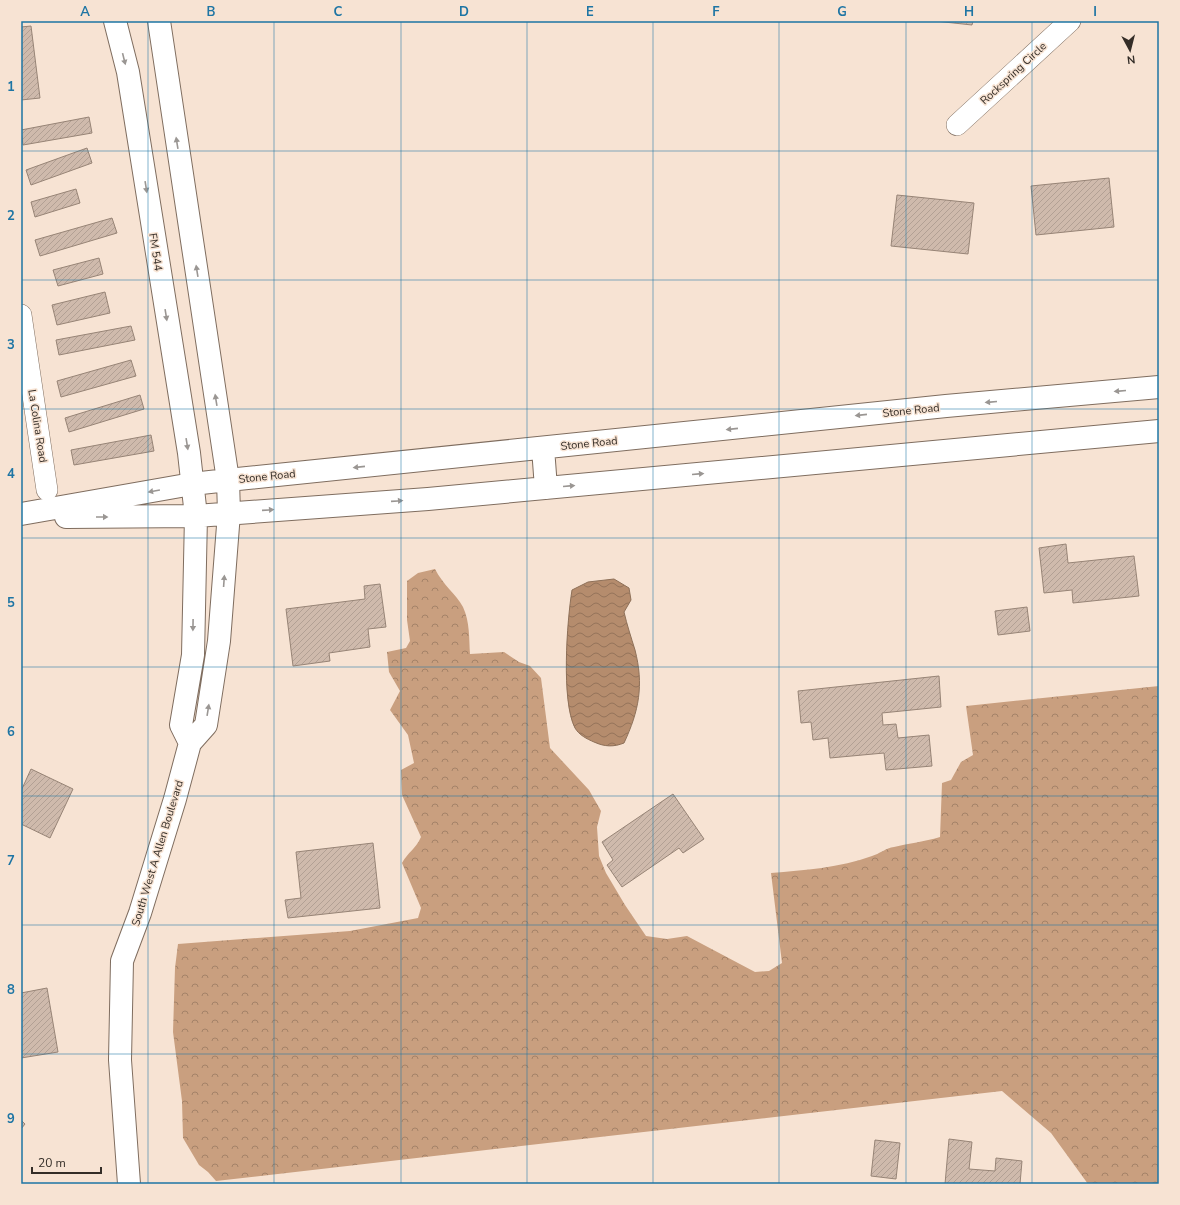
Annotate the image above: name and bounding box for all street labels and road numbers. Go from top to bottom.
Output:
street label: Rockspring Circle [977,39,1050,108]
street label: FM 544 [145,232,166,272]
street label: La Colina Road [24,388,51,464]
street label: Stone Road [882,400,940,421]
street label: Stone Road [560,433,618,454]
street label: Stone Road [238,466,296,487]
street label: South West A Allen Boulevard [128,778,187,928]

